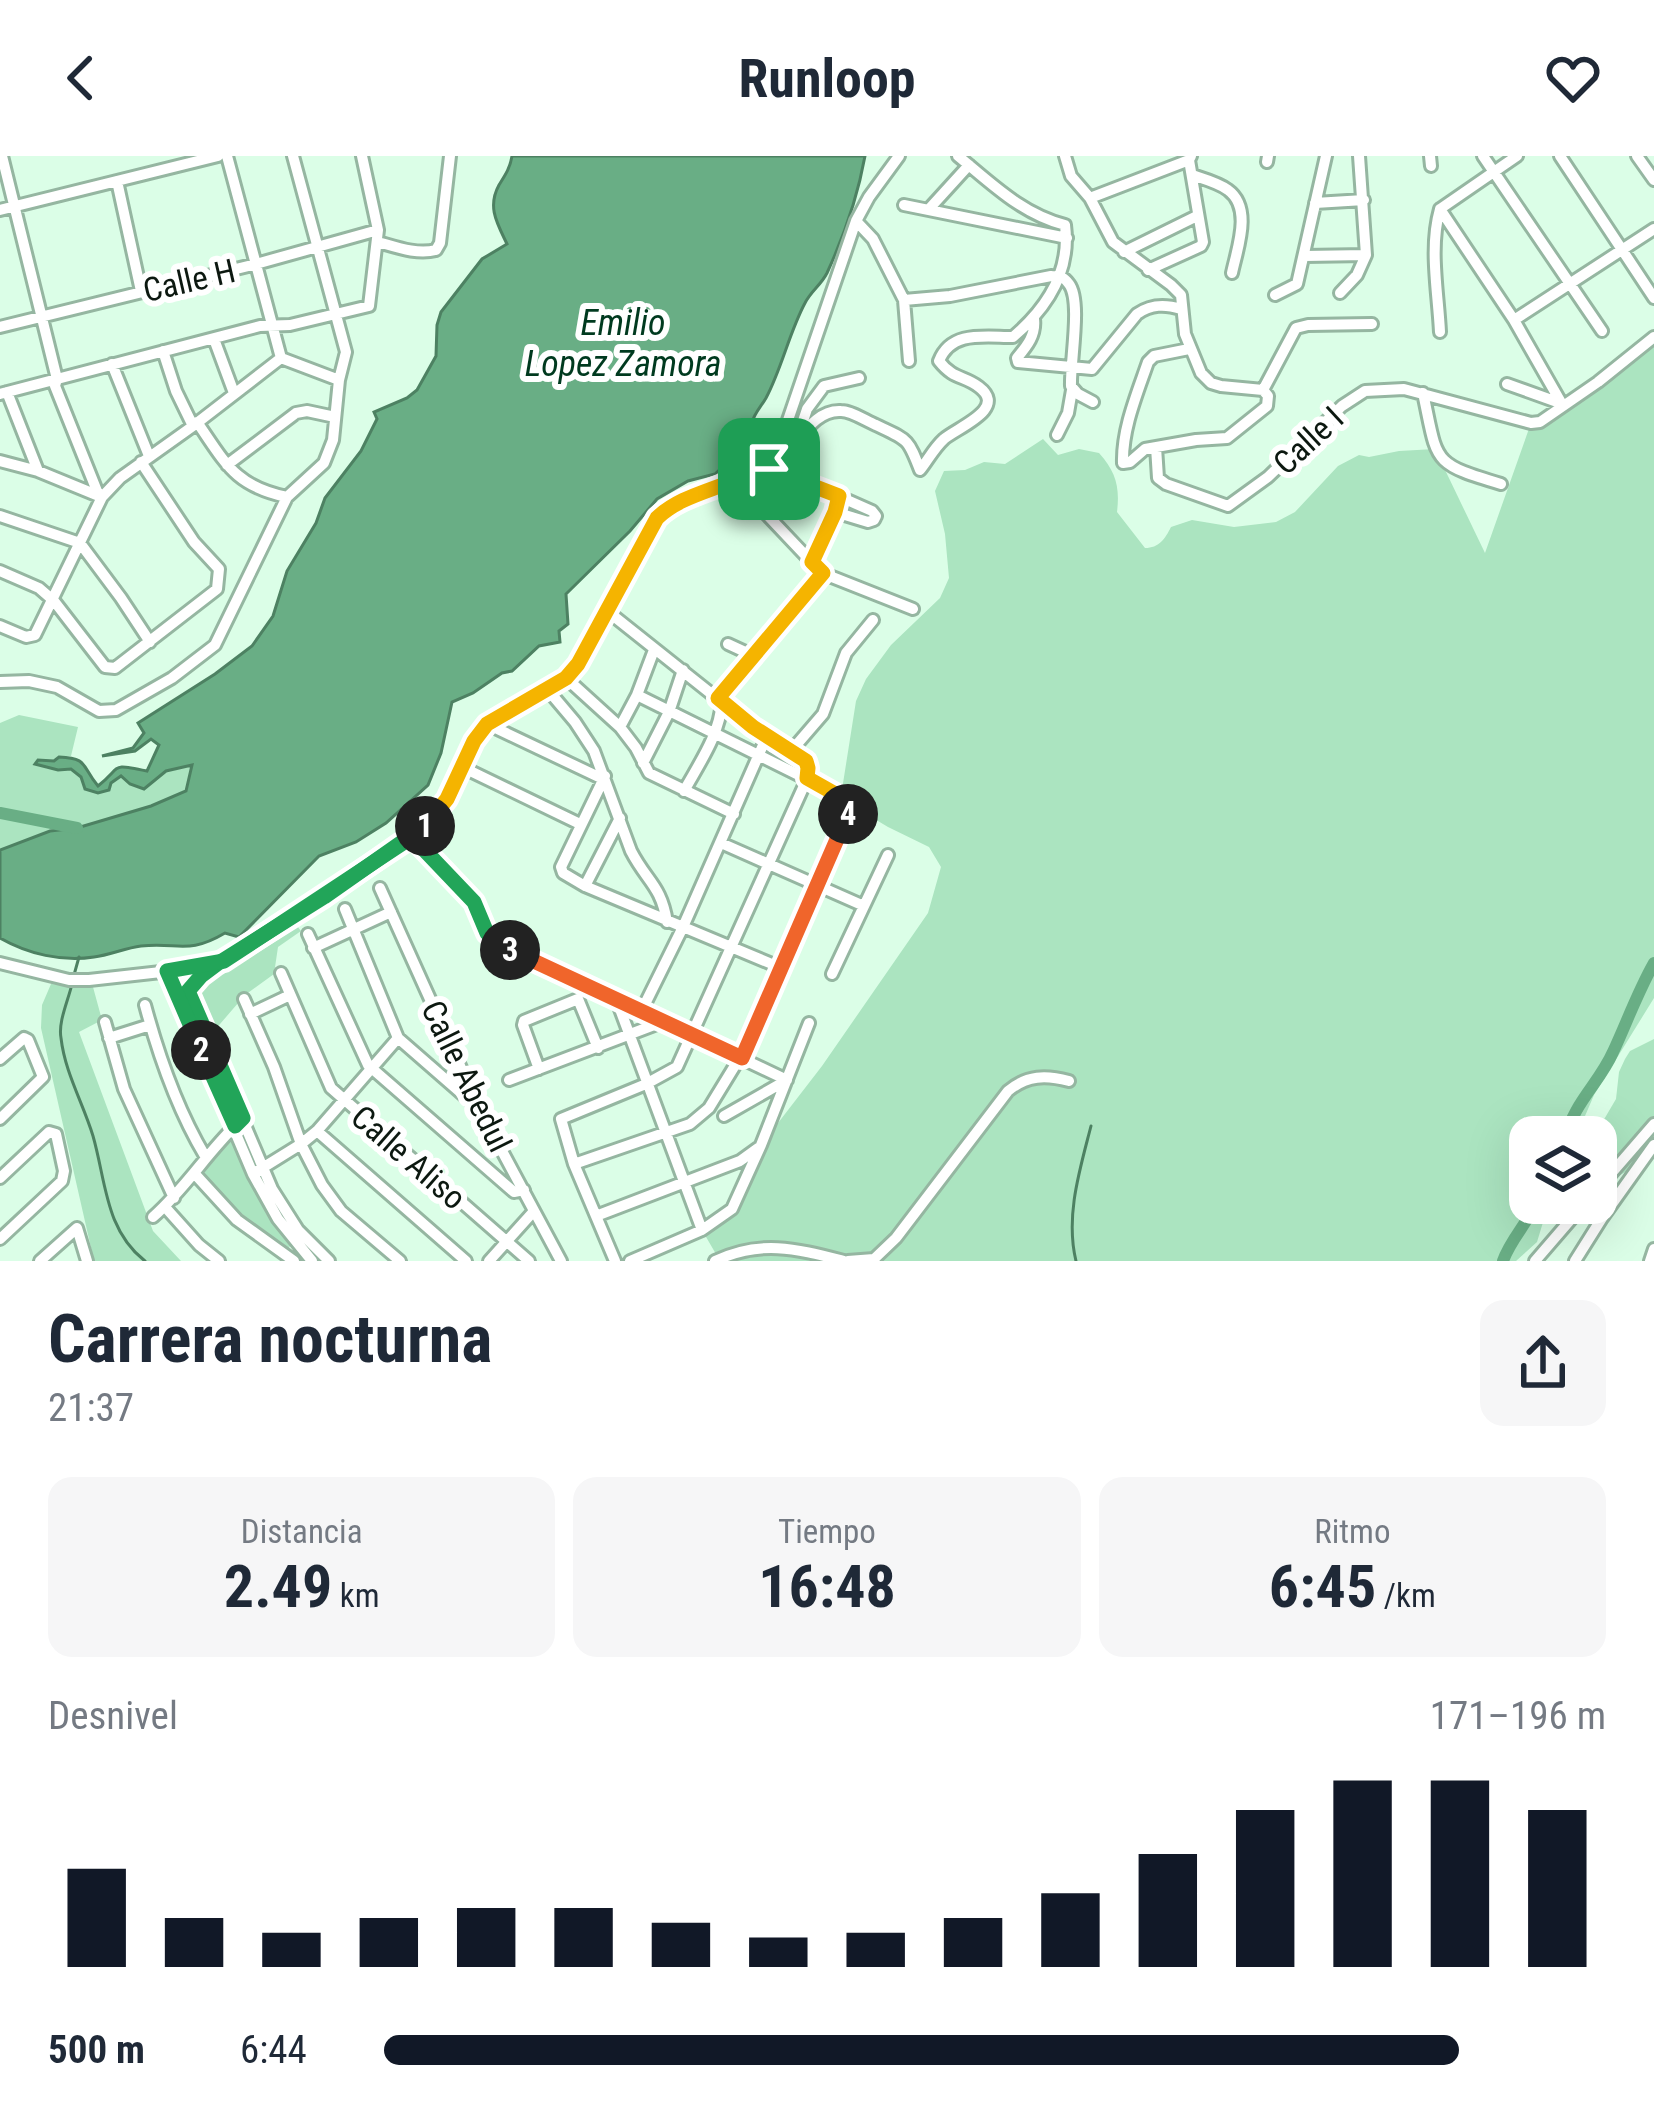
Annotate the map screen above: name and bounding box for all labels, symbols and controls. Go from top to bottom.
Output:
icon: back [48,45,114,111]
icon: heart [1540,45,1606,111]
text: Runloop [738,47,916,110]
street label: Calle H [139,251,239,310]
water label: Emilio Lopez Zamora [525,302,721,385]
street label: Calle I [1265,398,1351,482]
pin [718,418,820,520]
icon: arrive [736,436,802,502]
pin: 4 [818,784,878,844]
text: 4 [840,794,856,833]
pin: 1 [395,796,455,856]
text: 1 [417,806,433,845]
pin: 3 [480,920,540,980]
text: 3 [502,930,518,969]
street label: Calle Abedul [413,994,520,1158]
pin: 2 [171,1020,231,1080]
text: 2 [193,1030,209,1069]
street label: Calle Aliso [344,1097,474,1218]
map controls [1509,1116,1617,1224]
button: layers [1509,1116,1617,1224]
button: share [1480,1300,1606,1426]
text: Carrera nocturna [48,1301,492,1378]
text: 21:37 [48,1385,134,1431]
text: Distancia [241,1512,362,1551]
text: Tiempo [778,1512,876,1551]
text: Ritmo [1314,1512,1390,1551]
text: 2.49 [224,1551,332,1622]
text: 16:48 [758,1551,896,1622]
text: 6:45 [1269,1551,1376,1622]
text: km [332,1576,380,1615]
text: /km [1376,1576,1436,1615]
text: Desnivel [48,1693,178,1739]
text: 171–196 m [1430,1693,1606,1739]
text: 500 m [48,2027,145,2073]
text: 6:44 [240,2027,307,2073]

